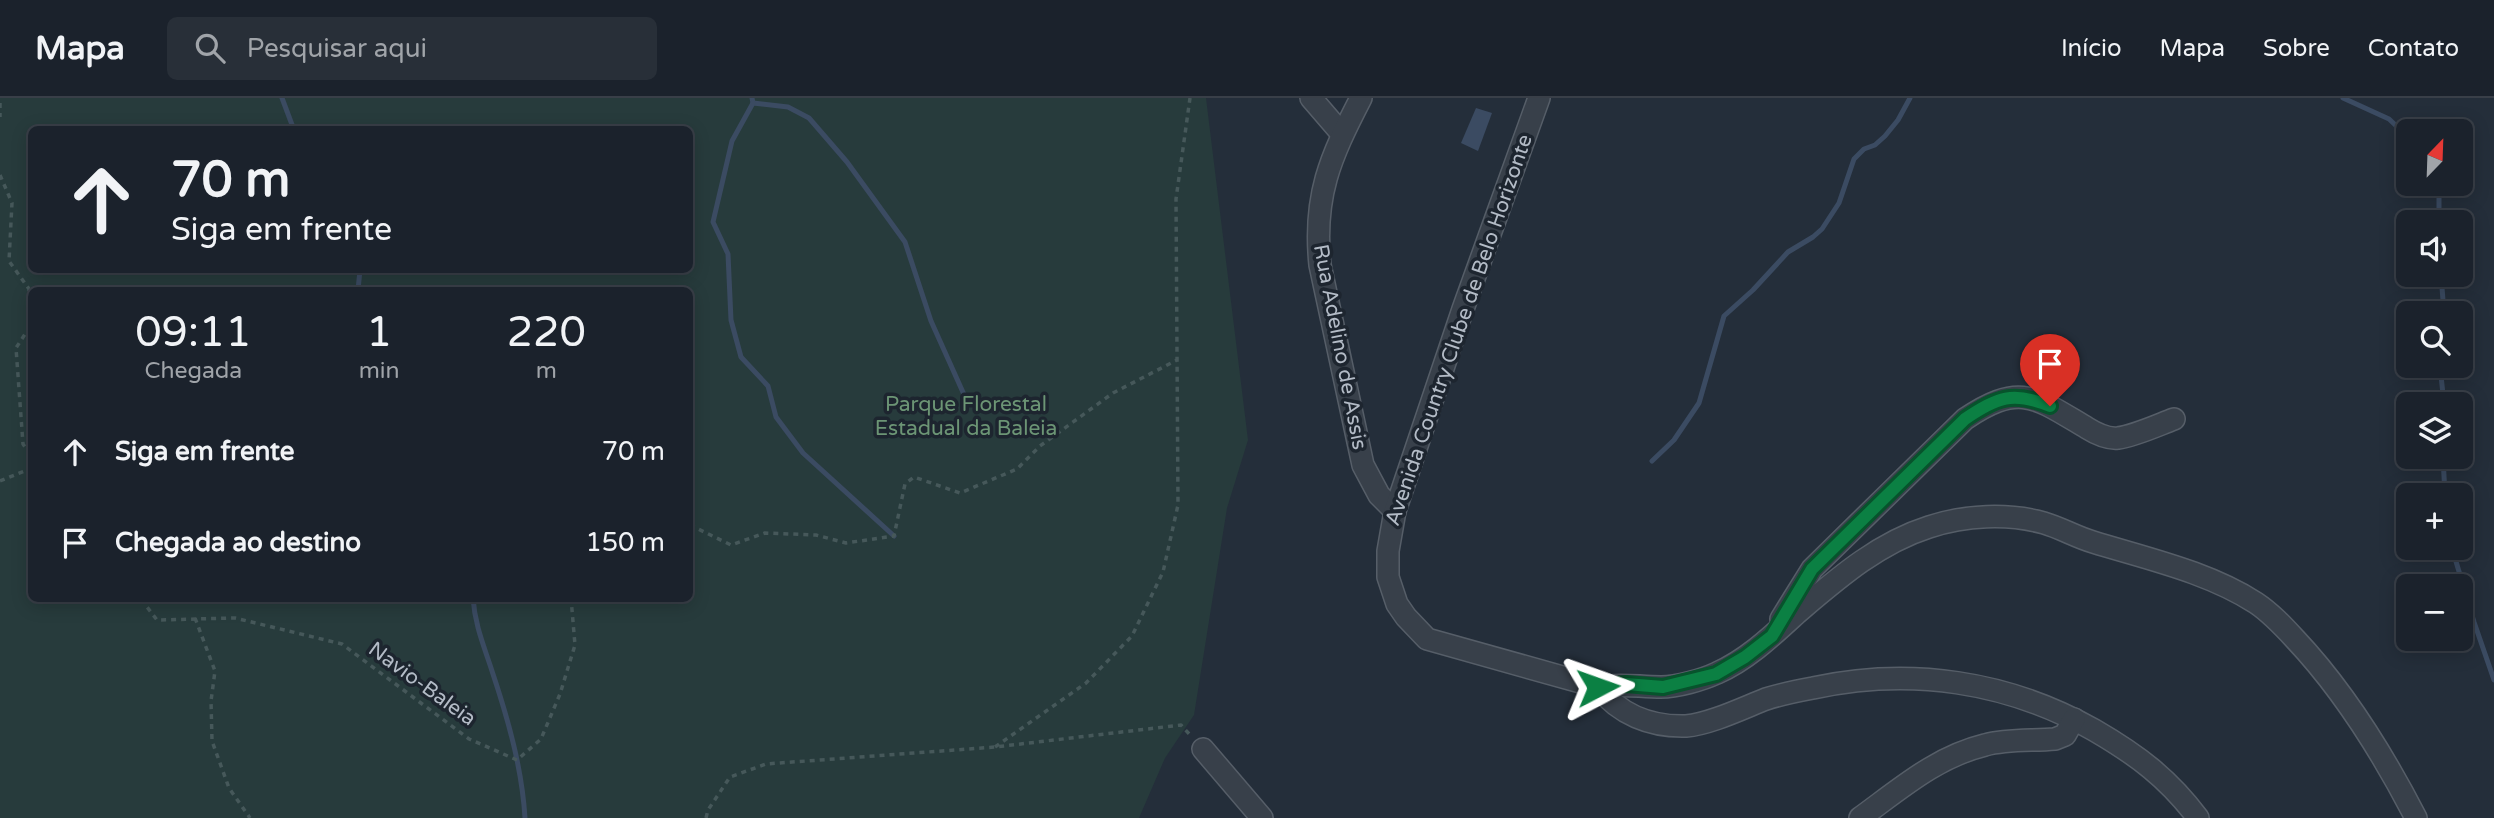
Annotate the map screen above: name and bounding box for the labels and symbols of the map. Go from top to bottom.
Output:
north arrow [2396,119,2473,196]
street label: Avenida Country Clube de Belo Horizonte [1380,131,1538,529]
street label: Rua Adelino de Assis [1308,242,1372,452]
pin [2020,334,2080,406]
park label: Parque Florestal Estadual da Baleia [875,392,1057,441]
street label: Navio-Baleia [363,637,481,731]
position arrow [1561,650,1635,724]

